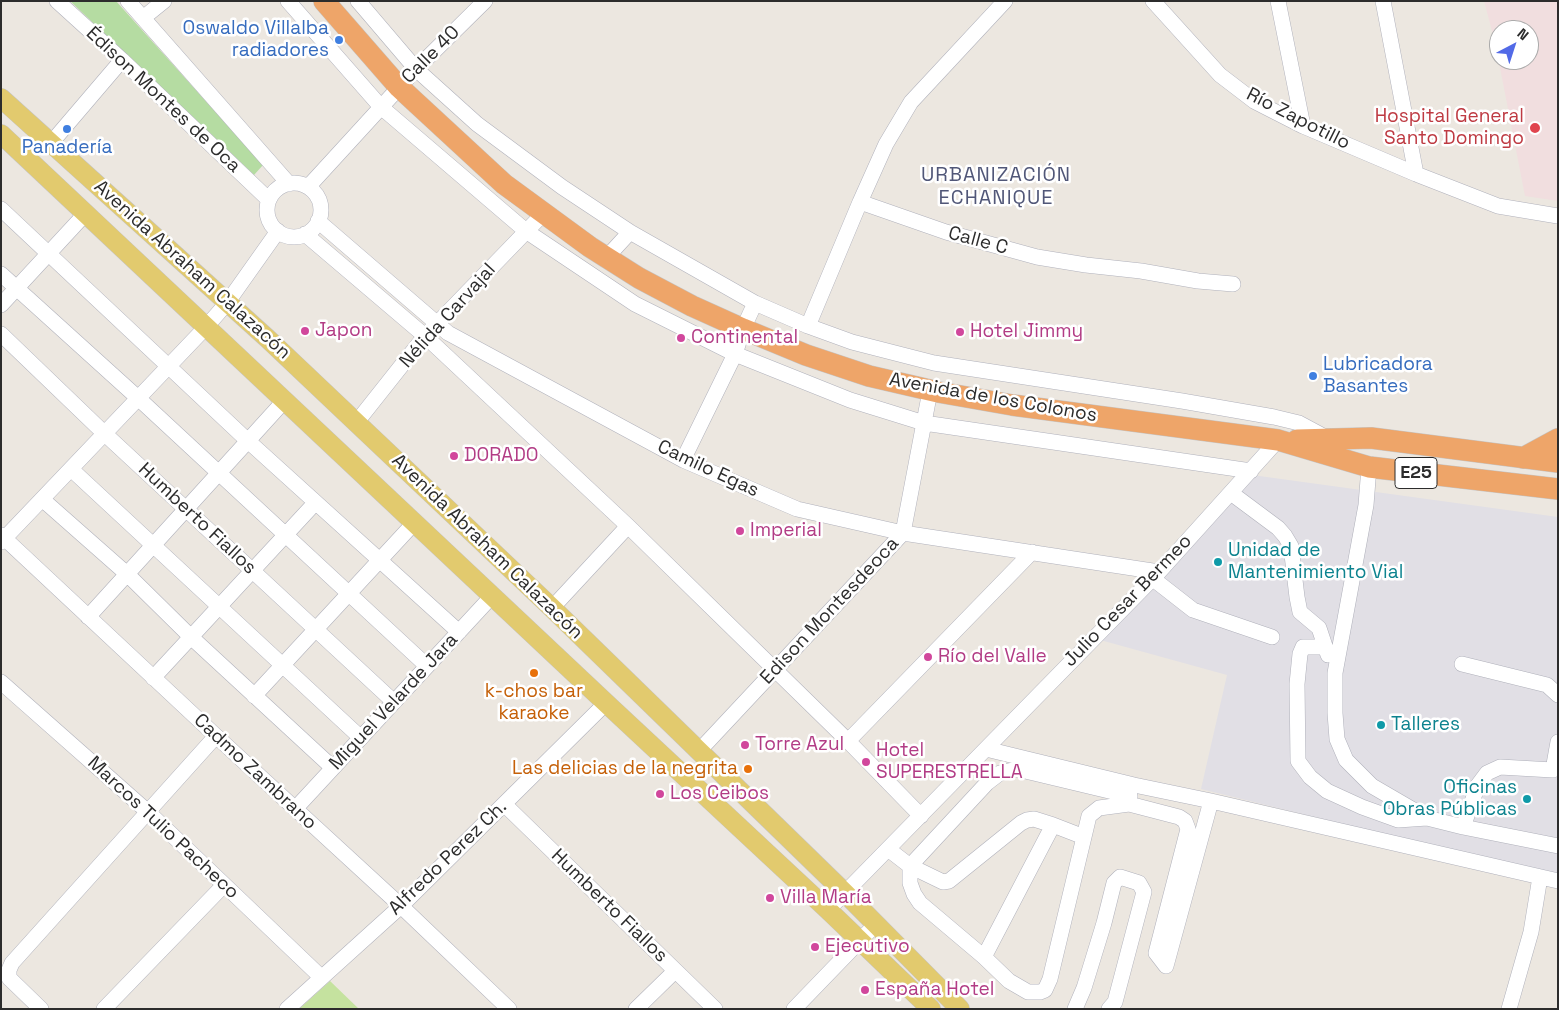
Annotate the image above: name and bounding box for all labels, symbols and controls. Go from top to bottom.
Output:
place label: Oswaldo Villalba radiadores [182,18,329,62]
north arrow [1489,20,1539,70]
street label: Calle 40 [397,21,465,89]
street label: Édison Montes de Oca [81,22,245,178]
text: N [1514,24,1532,44]
marker: Oswaldo Villalba radiadores [333,34,345,46]
street label: Río Zapotillo [1242,83,1354,155]
place label: Hospital General Santo Domingo [1375,106,1524,150]
marker: Hospital General Santo Domingo [1528,121,1542,135]
marker: Panadería [61,123,73,135]
place label: Panadería [22,137,112,159]
district label: URBANIZACIÓN ECHANIQUE [919,164,1073,211]
street label: Avenida Abraham Calazacón [89,176,295,364]
street label: Calle C [946,222,1010,260]
street label: Nélida Carvajal [395,259,501,373]
place label: Japon [315,320,372,342]
place label: Hotel Jimmy [970,321,1083,343]
marker: Japon [299,325,311,337]
marker: Hotel Jimmy [954,326,966,338]
place label: Continental [691,327,798,349]
marker: Continental [675,332,687,344]
place label: Lubricadora Basantes [1323,354,1433,398]
street label: Avenida de los Colonos [887,368,1099,428]
marker: Lubricadora Basantes [1307,370,1319,382]
street label: Camilo Egas [654,436,762,502]
place label: DORADO [464,445,539,467]
street label: Avenida Abraham Calazacón [387,450,587,644]
marker: DORADO [448,450,460,462]
street label: Humberto Fiallos [133,458,261,580]
road number: E25 [1395,458,1437,488]
place label: Imperial [750,520,822,542]
marker: Imperial [734,525,746,537]
street label: Julio Cesar Bermeo [1059,530,1197,672]
street label: Edison Montesdeoca [756,533,904,689]
place label: Unidad de Mantenimiento Vial [1228,540,1403,584]
marker: Unidad de Mantenimiento Vial [1212,556,1224,568]
street label: Miguel Velarde Jara [325,629,463,775]
place label: Río del Valle [938,646,1047,668]
marker: Río del Valle [922,651,934,663]
marker: k-chos bar karaoke [528,667,540,679]
place label: k-chos bar karaoke [485,681,583,725]
street label: Cadmo Zambrano [189,709,321,835]
place label: Talleres [1391,714,1460,736]
marker: Talleres [1375,719,1387,731]
place label: Torre Azul [755,734,844,756]
marker: Torre Azul [739,739,751,751]
place label: Hotel SUPERESTRELLA [876,740,1023,784]
street label: Marcos Tulio Pacheco [83,752,243,904]
marker: Hotel SUPERESTRELLA [860,756,872,768]
place label: Las delicias de la negrita [512,758,738,780]
marker: Las delicias de la negrita [742,763,754,775]
place label: Oficinas Obras Públicas [1383,777,1517,821]
place label: Los Ceibos [670,783,769,805]
marker: Los Ceibos [654,788,666,800]
marker: Oficinas Obras Públicas [1521,793,1533,805]
street label: Alfredo Perez Ch. [384,796,512,920]
street label: Humberto Fiallos [546,845,672,967]
place label: Villa María [780,887,872,909]
marker: Villa María [764,892,776,904]
place label: Ejecutivo [825,936,910,958]
marker: Ejecutivo [809,941,821,953]
place label: España Hotel [875,979,994,1001]
marker: España Hotel [859,984,871,996]

